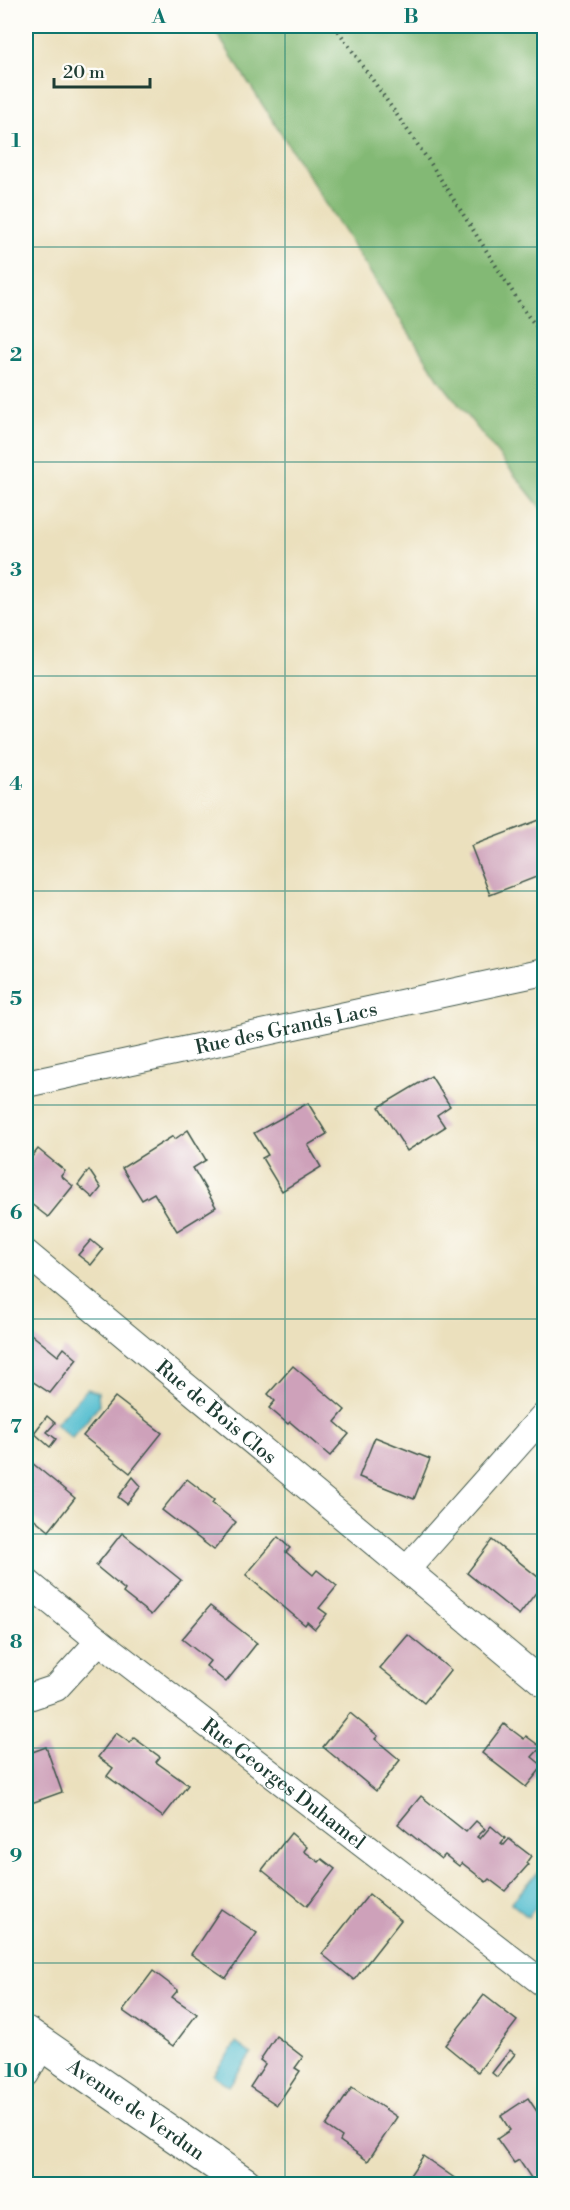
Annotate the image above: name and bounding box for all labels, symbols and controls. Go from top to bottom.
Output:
text: A [151,5,167,30]
text: B [403,5,419,30]
scale bar [54,51,150,89]
text: 20 m [63,61,105,84]
text: 1 [11,129,21,154]
text: 2 [10,343,22,368]
text: 3 [10,558,22,583]
text: 4 [9,772,23,797]
text: 5 [10,987,22,1012]
street label: Rue des Grands Lacs [193,997,380,1061]
text: 6 [10,1201,23,1226]
street label: Rue de Bois Clos [150,1355,281,1470]
text: 7 [10,1415,22,1440]
text: 8 [10,1630,23,1655]
street label: Rue Georges Duhamel [196,1714,370,1856]
text: 9 [10,1844,22,1869]
street label: Avenue de Verdun [61,2054,209,2166]
text: 10 [4,2059,28,2084]

